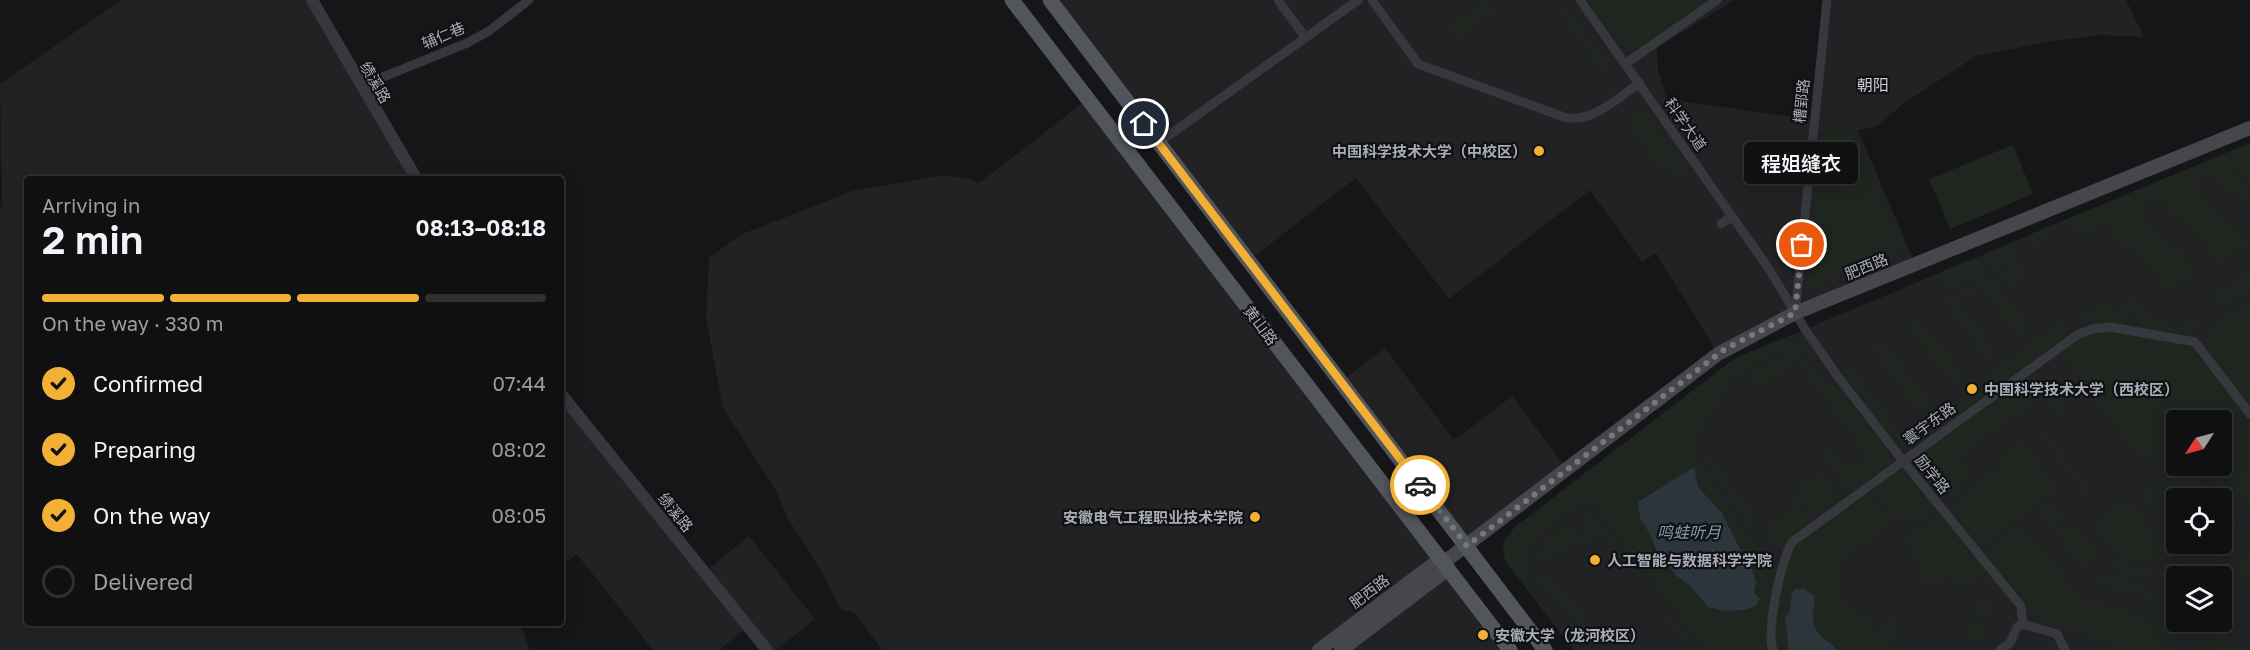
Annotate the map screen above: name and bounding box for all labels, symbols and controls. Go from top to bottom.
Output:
street label: 辅仁巷 [419,18,467,52]
street label: 绩溪路 [357,58,395,106]
district label: 朝阳 [1857,75,1889,95]
street label: 槽郢路 [1790,78,1812,124]
street label: 科学大道 [1661,94,1711,154]
pin [1118,98,1169,149]
icon: home [1127,107,1160,140]
place label: 中国科学技术大学（中校区） [1332,142,1527,160]
callout: 程姐缝衣 [1745,143,1859,185]
marker: 中国科学技术大学（中校区） [1532,144,1546,158]
text: 程姐缝衣 [1761,151,1841,175]
text: Arriving in [42,193,140,217]
text: 08:13–08:18 [416,214,546,241]
text: 2 min [42,216,143,263]
pin [1776,219,1827,270]
icon: bag [1785,228,1818,261]
street label: 肥西路 [1842,249,1890,283]
street label: 黄山路 [1240,302,1282,348]
text: On the way · 330 m [42,311,223,335]
icon: check [42,367,75,400]
text: Confirmed [93,370,203,397]
text: 07:44 [493,371,546,395]
place label: 中国科学技术大学（西校区） [1984,380,2179,398]
marker: 中国科学技术大学（西校区） [1965,382,1979,396]
street label: 寰宇东路 [1899,398,1959,448]
north arrow [2166,410,2232,476]
map controls [2166,410,2232,632]
icon: check [42,433,75,466]
text: Preparing [93,436,196,463]
text: 08:02 [491,437,546,461]
street label: 励学路 [1912,451,1954,497]
courier [1390,455,1450,515]
icon: car [1404,469,1437,502]
button: locate [2166,488,2232,554]
street label: 绩溪路 [655,489,697,535]
icon: check [42,499,75,532]
text: On the way [93,502,211,529]
text: 08:05 [491,503,546,527]
place label: 安徽电气工程职业技术学院 [1063,508,1243,526]
marker: 安徽电气工程职业技术学院 [1248,510,1262,524]
water label: 鸣蛙听月 [1657,522,1722,542]
place label: 人工智能与数据科学学院 [1607,551,1772,569]
marker: 人工智能与数据科学学院 [1588,553,1602,567]
button: layers [2166,566,2232,632]
text: Delivered [93,568,193,595]
street label: 肥西路 [1346,570,1392,612]
place label: 安徽大学（龙河校区） [1495,626,1645,644]
marker: 安徽大学（龙河校区） [1476,628,1490,642]

